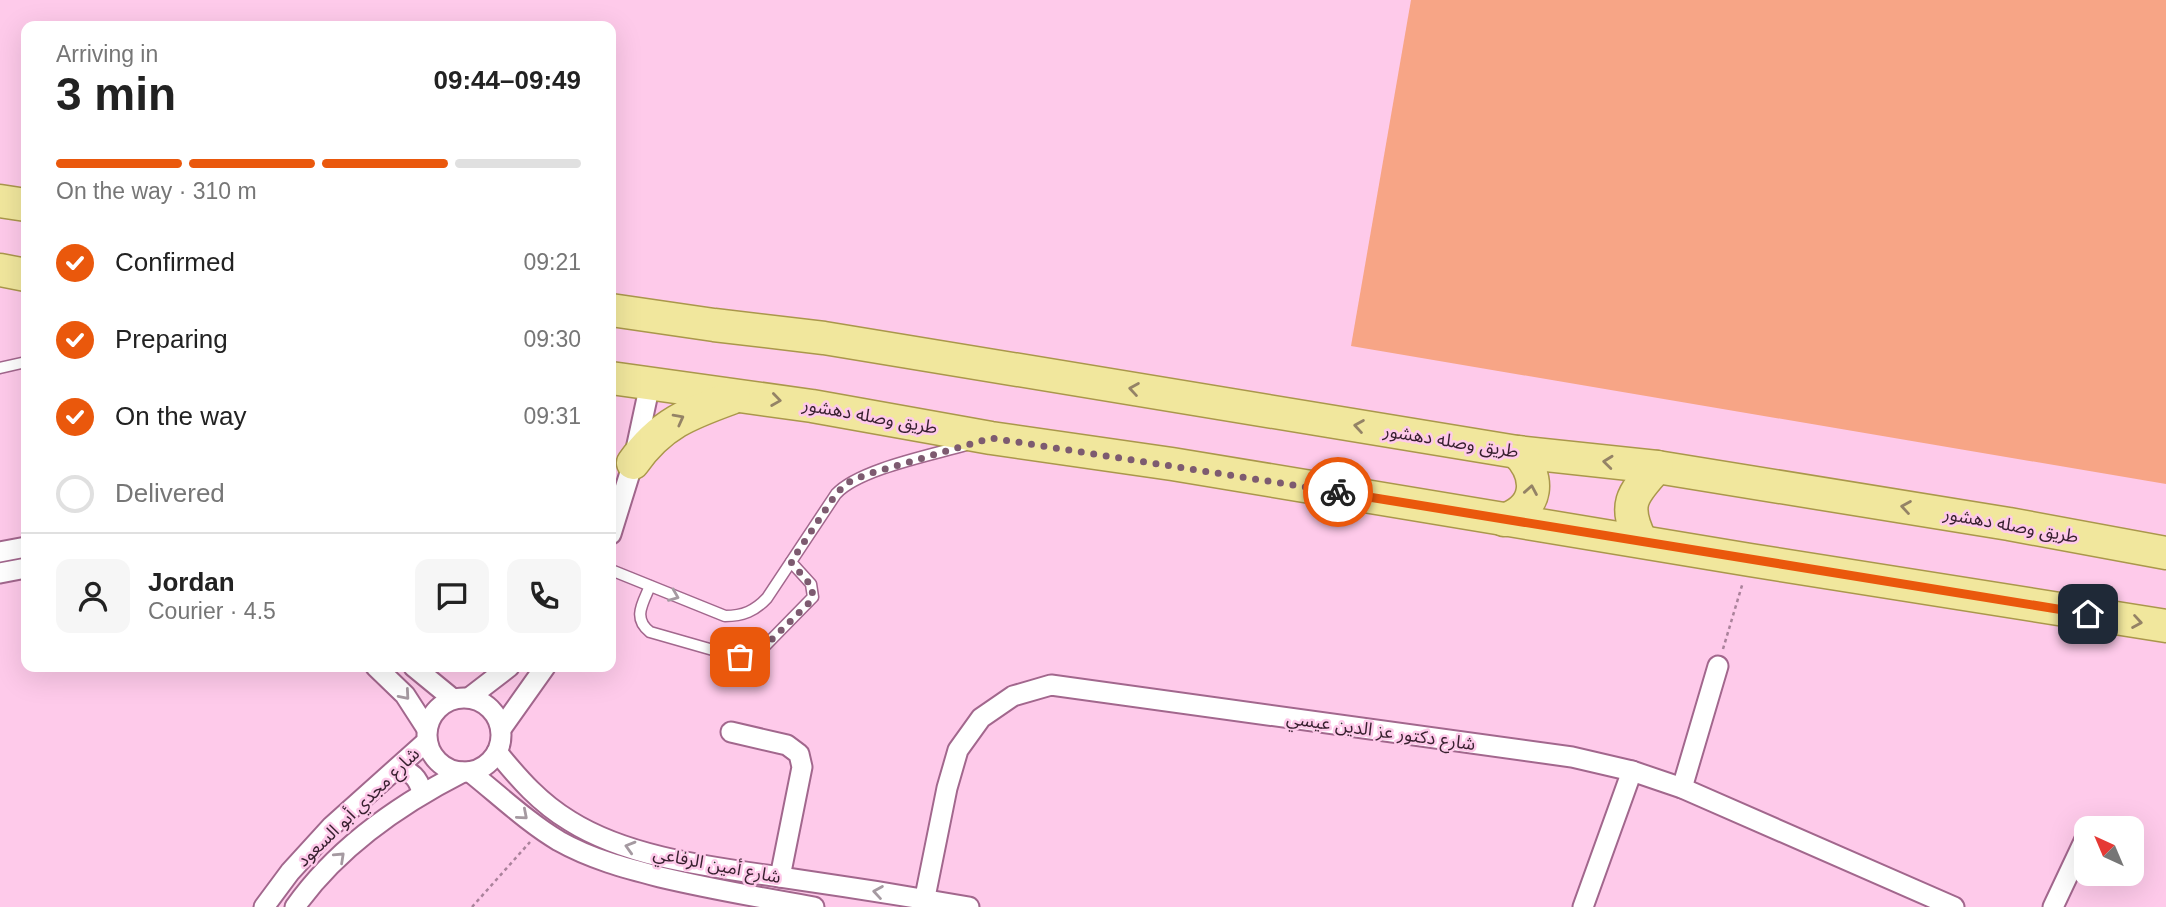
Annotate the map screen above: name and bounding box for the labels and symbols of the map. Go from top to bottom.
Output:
one-way arrow [1128,382,1140,397]
one-way arrow [770,392,781,407]
street label: طريق وصله دهشور [800,394,939,439]
one-way arrow [672,414,685,428]
one-way arrow [1353,419,1365,434]
street label: طريق وصله دهشور [1381,420,1520,463]
one-way arrow [1602,454,1614,469]
courier [1303,457,1373,527]
one-way arrow [1523,485,1538,496]
one-way arrow [1900,500,1912,515]
street label: طريق وصله دهشور [1941,503,2080,548]
pin [2058,584,2118,644]
one-way arrow [667,587,679,601]
one-way arrow [2131,614,2142,629]
pin [710,627,770,687]
one-way arrow [397,687,409,700]
street label: شارع دكتور عز الدين عيسي [1285,708,1477,758]
street label: شارع مجدي أبو السعود [292,742,426,874]
one-way arrow [515,807,528,819]
north arrow [2074,816,2144,886]
one-way arrow [624,841,636,856]
street label: شارع أمين الرفاعي [651,842,783,891]
one-way arrow [332,852,345,865]
one-way arrow [872,885,884,900]

